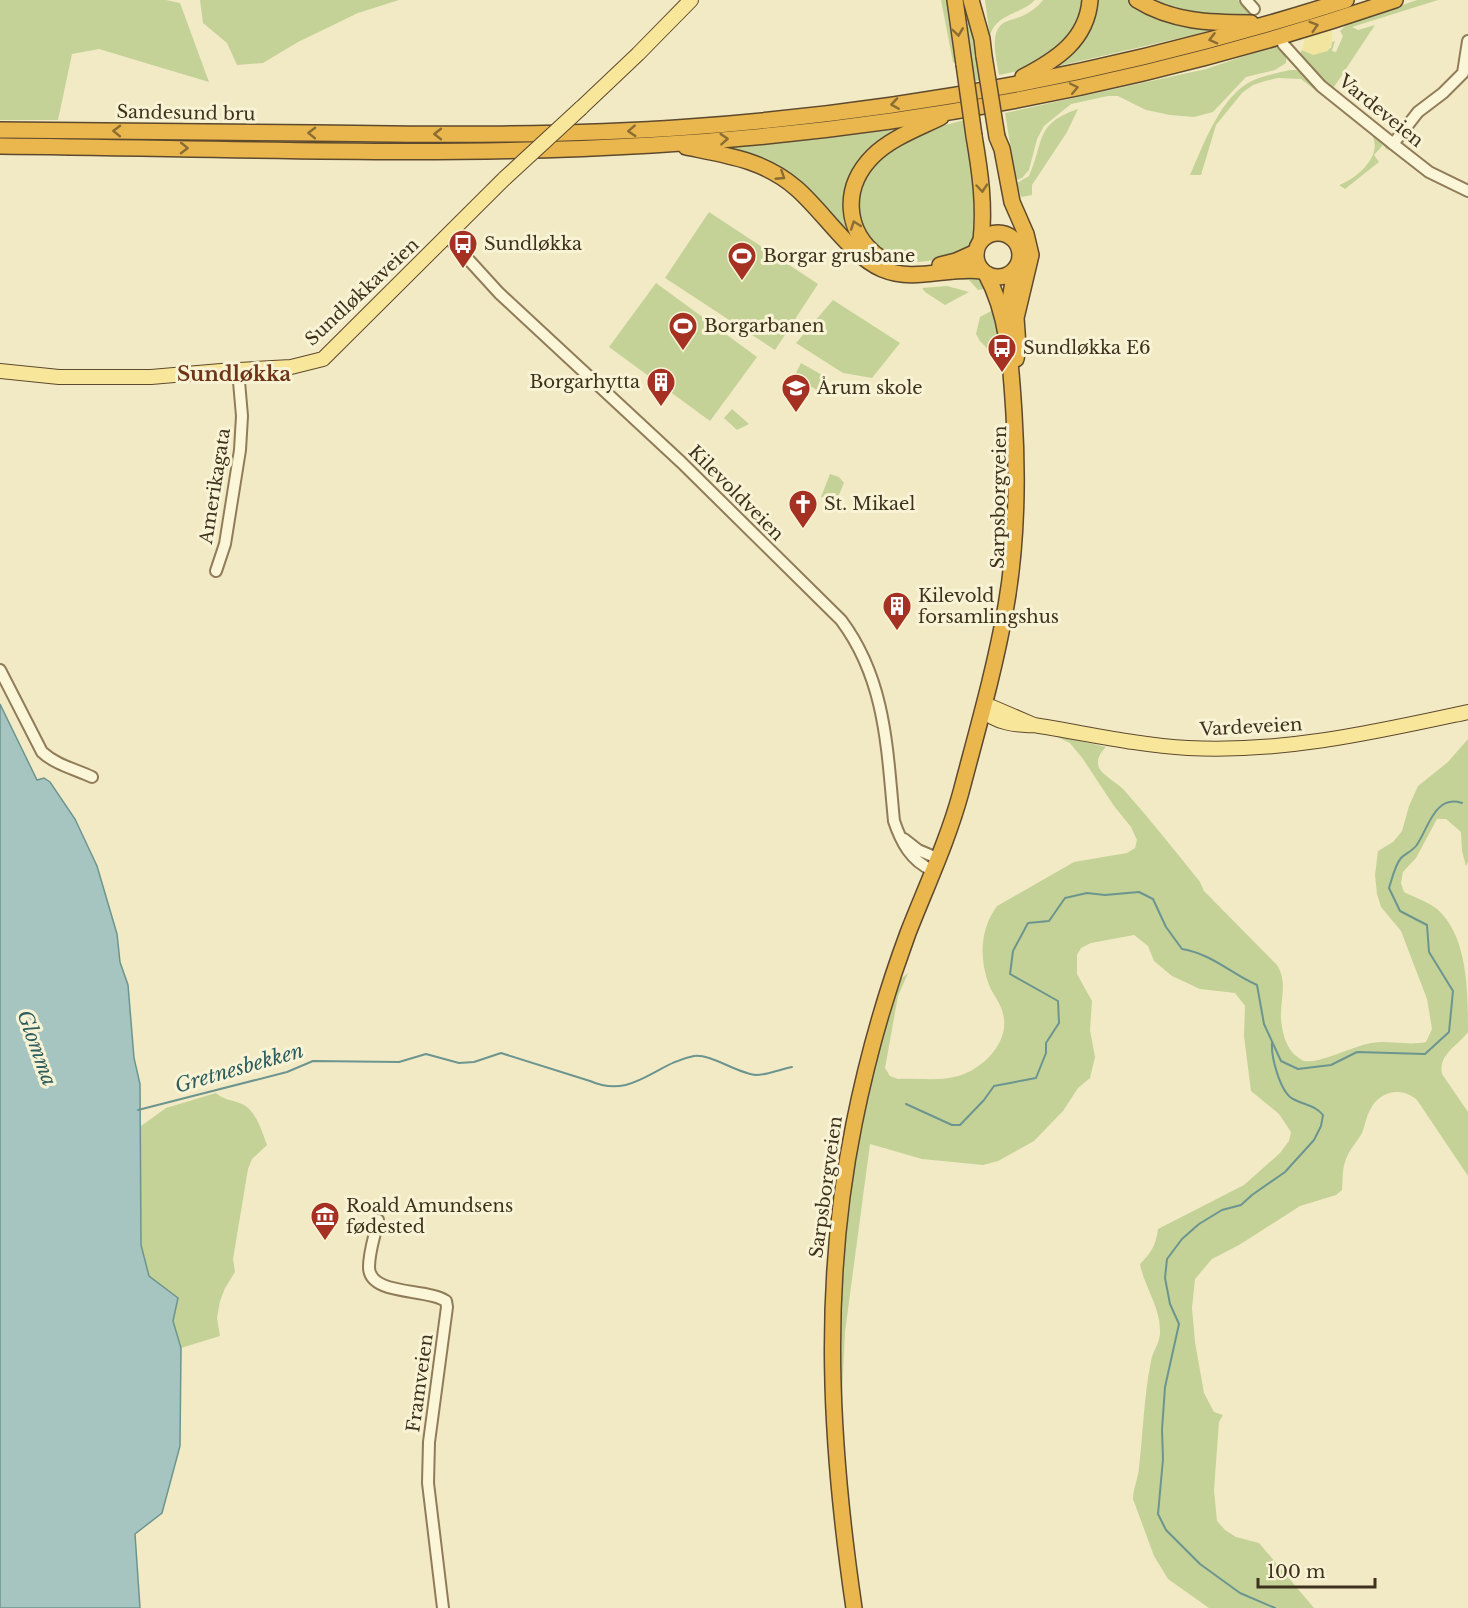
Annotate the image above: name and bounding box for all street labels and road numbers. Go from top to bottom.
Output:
street label: Vardeveien [1333,69,1428,152]
street label: Sandesund bru [116,101,256,125]
street label: Sundløkkaveien [301,234,423,350]
street label: Sarpsborgveien [987,425,1011,569]
street label: Amerikagata [195,427,235,546]
street label: Kilevoldveien [684,441,788,545]
street label: Vardeveien [1198,713,1303,741]
street label: Sarpsborgveien [805,1115,847,1259]
street label: Framveien [402,1332,438,1434]

